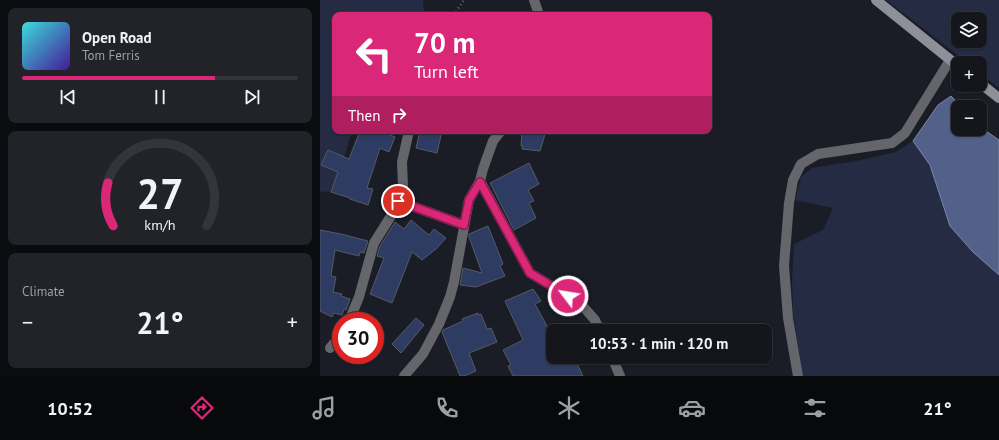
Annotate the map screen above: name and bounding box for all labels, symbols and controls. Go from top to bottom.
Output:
map controls [951,12,987,136]
button: layers [951,12,987,48]
text: 70 m [414,24,475,61]
text: Open Road [82,28,152,47]
icon: left [348,28,400,80]
text: Tom Ferris [82,47,140,64]
button: + [951,56,987,92]
text: Turn left [414,60,479,83]
icon: previous [57,86,79,108]
icon: pause [149,86,171,108]
icon: next [241,86,263,108]
button: − [951,100,987,136]
icon: right [388,104,410,126]
text: Then [348,106,380,125]
text: 27 [136,167,184,220]
pin [381,184,415,218]
icon: arrive [387,190,409,212]
text: km/h [144,215,176,234]
position arrow [547,275,589,317]
text: Climate [22,283,65,300]
text: 21° [136,303,184,342]
text: − [22,308,33,336]
text: + [287,308,298,336]
speed limit sign: 30 [332,312,384,364]
text: 10:53 · 1 min · 120 m [590,334,728,353]
icon: directions [188,394,216,422]
icon: music [310,394,338,422]
icon: phone [433,394,461,422]
icon: climate [555,394,583,422]
icon: car [678,394,706,422]
icon: filters [801,394,829,422]
text: 10:52 [47,397,93,420]
text: 21° [923,397,952,420]

